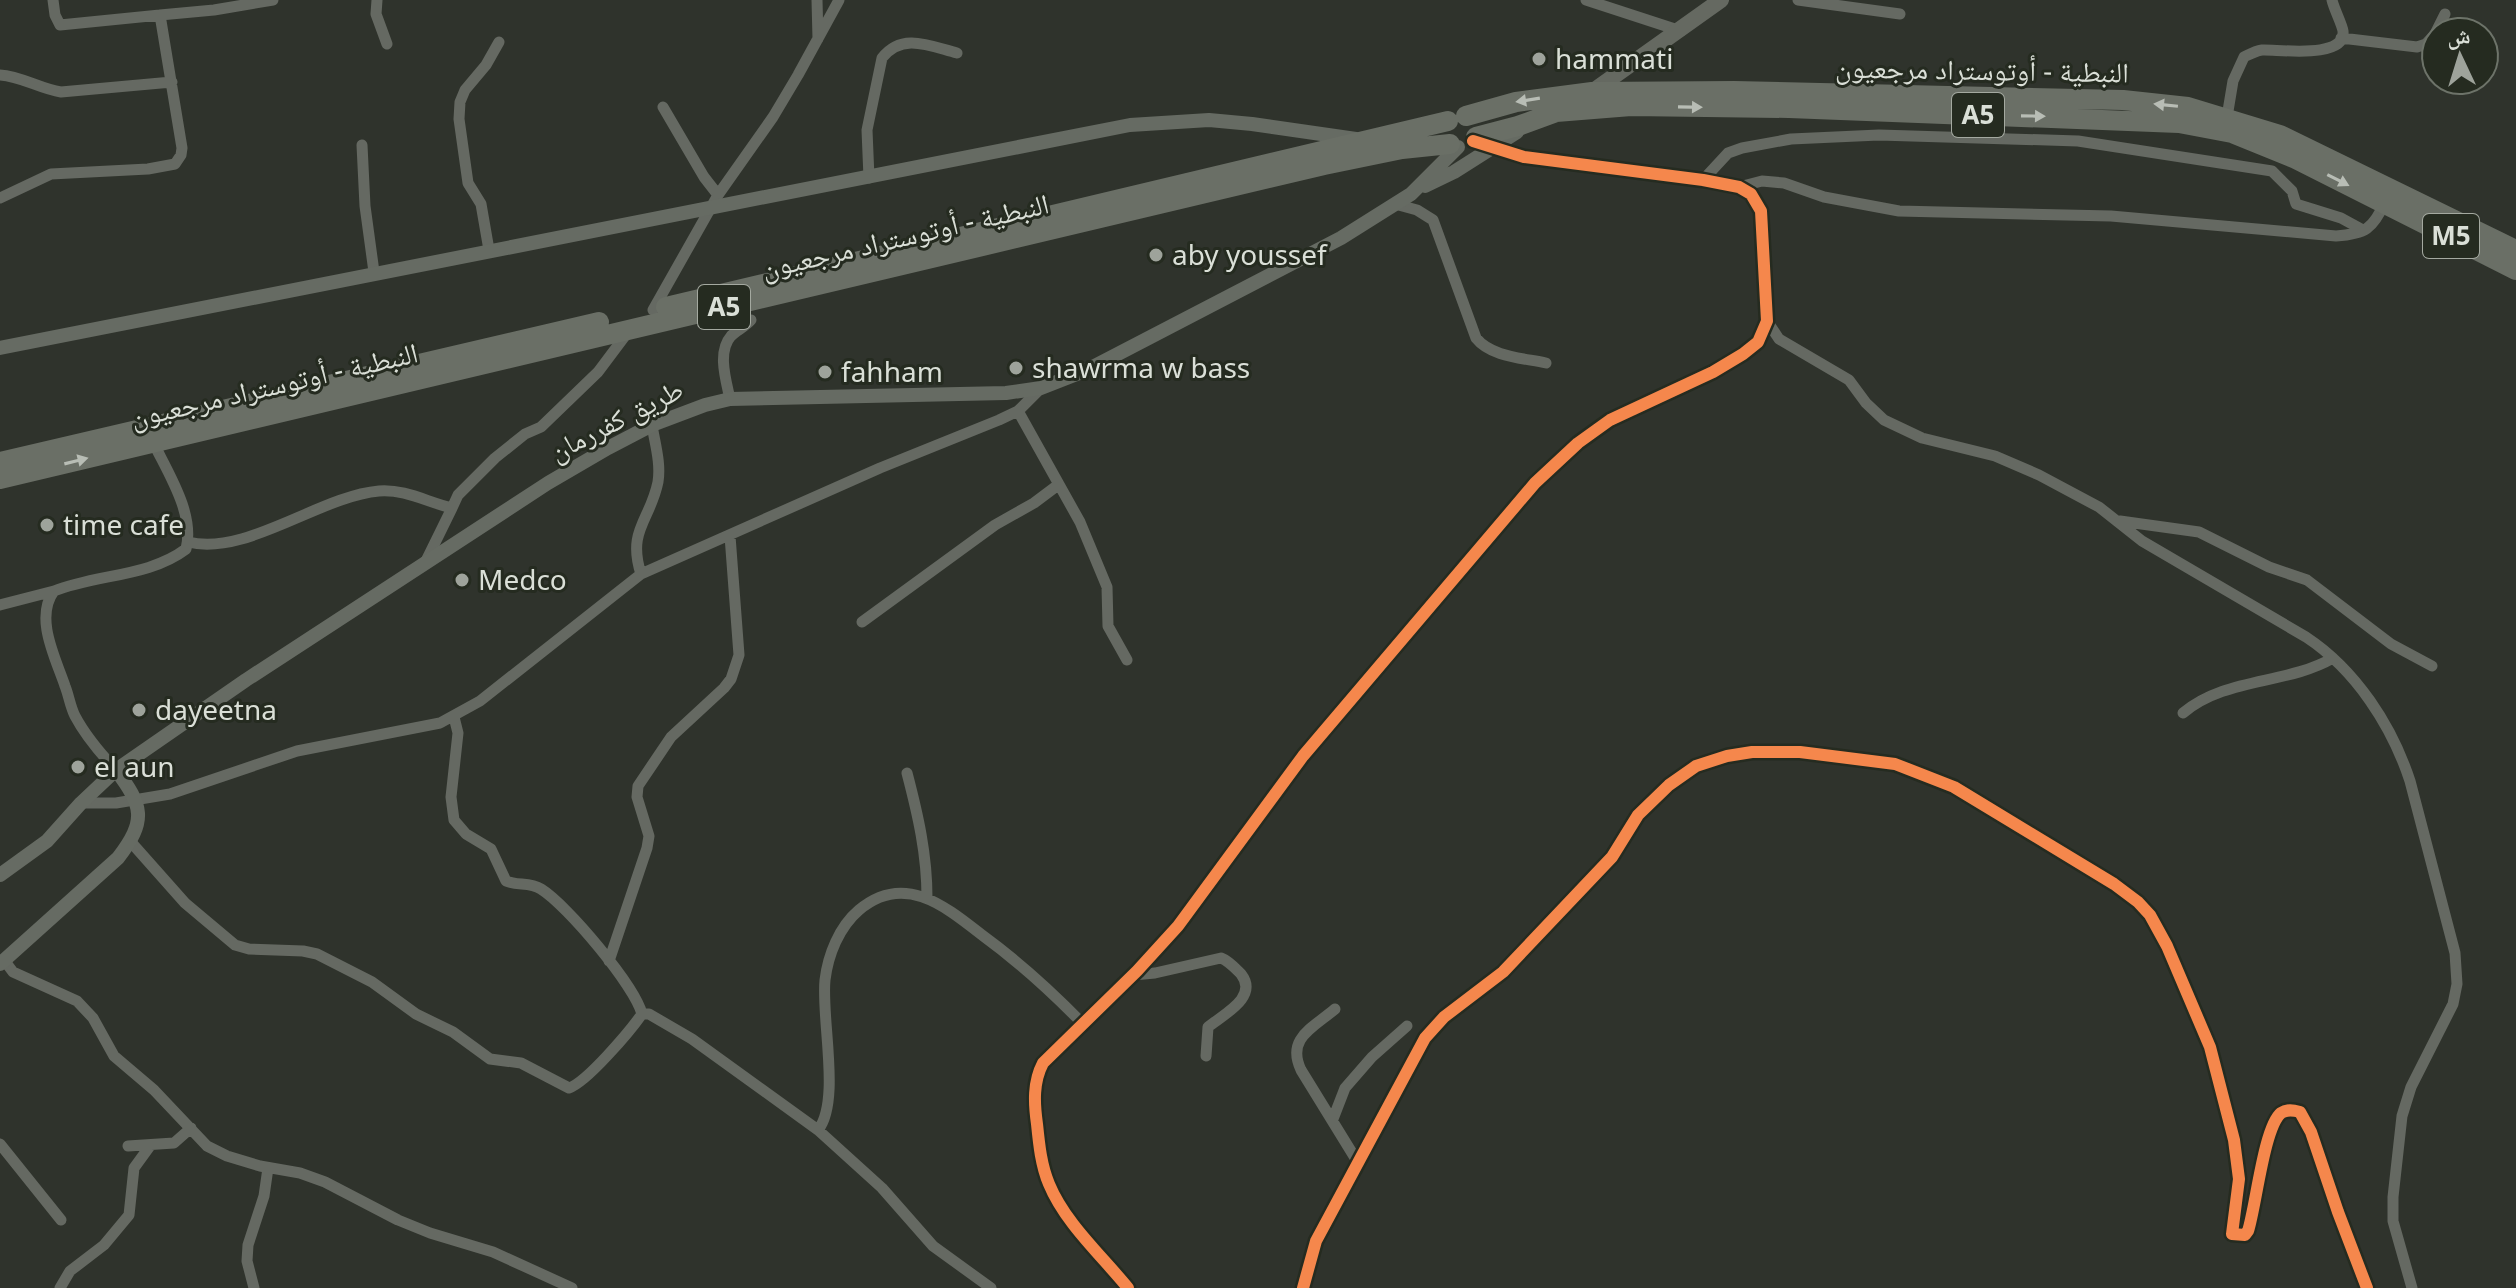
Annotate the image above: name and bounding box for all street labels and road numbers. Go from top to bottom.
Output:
street label: النبطية - أوتوستراد مرجعيون [1835,47,2129,91]
road number: A5 [1952,93,2004,137]
street label: النبطية - أوتوستراد مرجعيون [757,183,1052,287]
road number: M5 [2423,214,2479,258]
road number: A5 [698,285,750,329]
street label: النبطية - أوتوستراد مرجعيون [126,332,421,436]
street label: طريق كفررمان [542,369,689,469]

